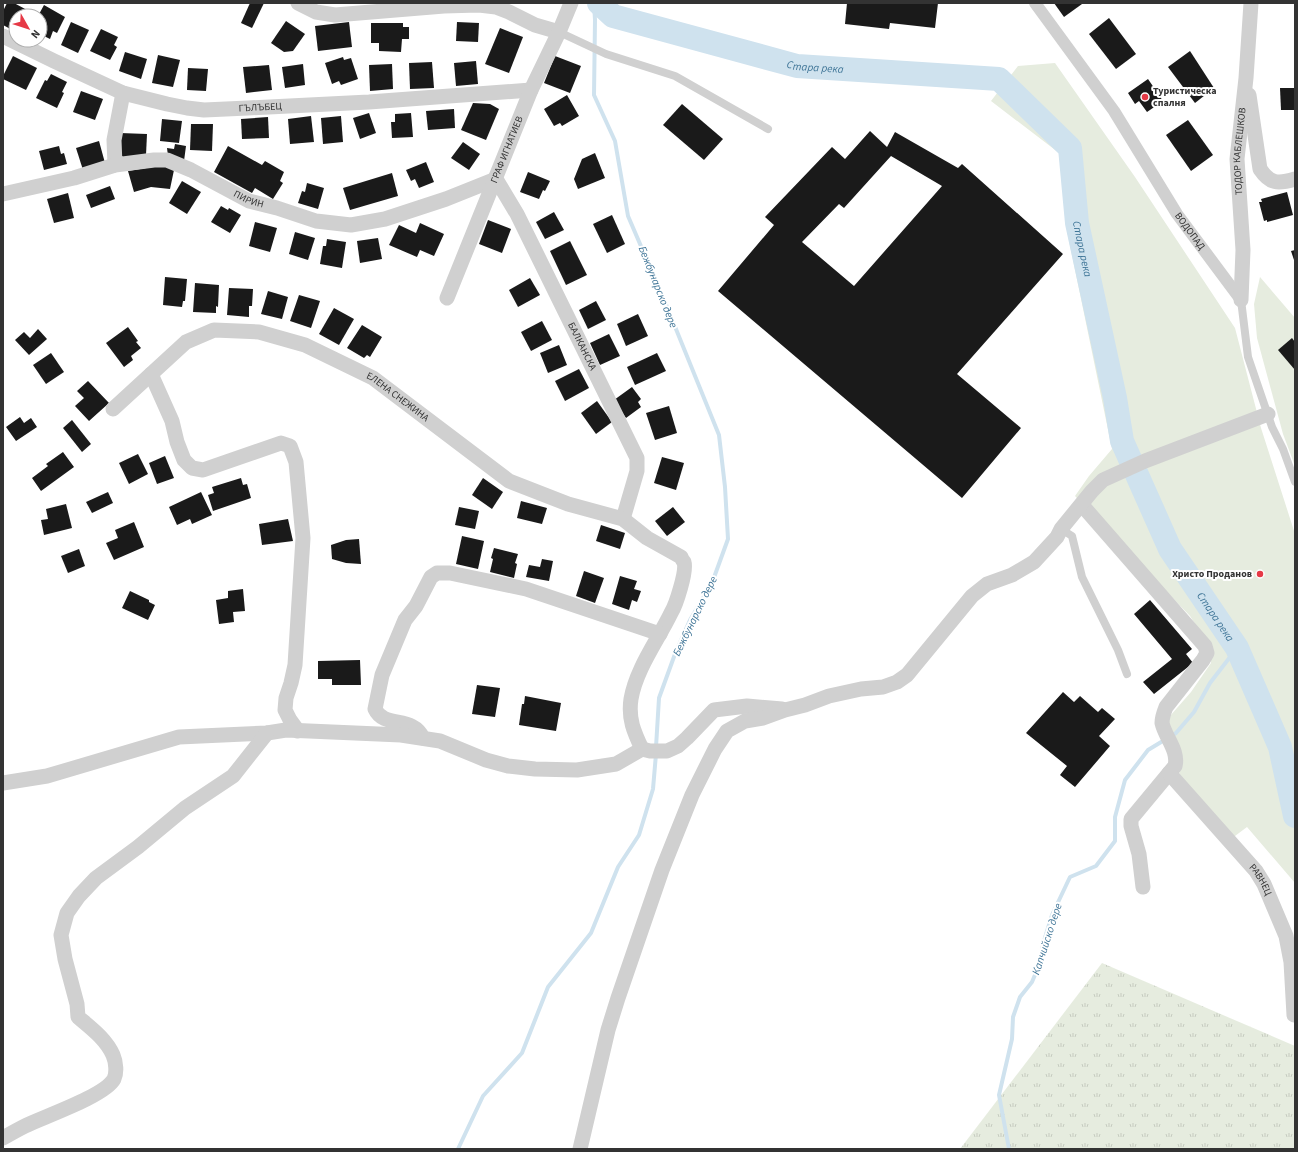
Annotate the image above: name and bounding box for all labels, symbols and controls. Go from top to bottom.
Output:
north arrow [8,8,48,48]
text: N [27,26,44,42]
water label: Стара река [785,56,844,76]
place label: Туристическа спалня [1153,84,1216,110]
marker: Туристическа спалня [1140,92,1150,102]
street label: ГЪЛЪБЕЦ [238,99,283,115]
street label: ТОДОР КАБЛЕШКОВ [1230,107,1250,196]
street label: ГРАФ ИГНАТИЕВ [487,114,527,185]
street label: ПИРИН [231,187,265,211]
street label: ВОДОПАД [1171,210,1209,253]
water label: Стара река [1069,219,1096,278]
water label: Бежбунарско дере [635,244,681,330]
street label: БАЛКАНСКА [564,320,600,373]
street label: ЕЛЕНА СНЕЖИНА [364,369,432,425]
place label: Христо Проданов [1172,567,1252,581]
marker: Христо Проданов [1255,569,1265,579]
water label: Бежбунарско дере [669,574,721,658]
water label: Стара река [1194,589,1238,644]
street label: РАВНЕЦ [1246,861,1275,898]
water label: Капчийско дере [1028,901,1066,977]

